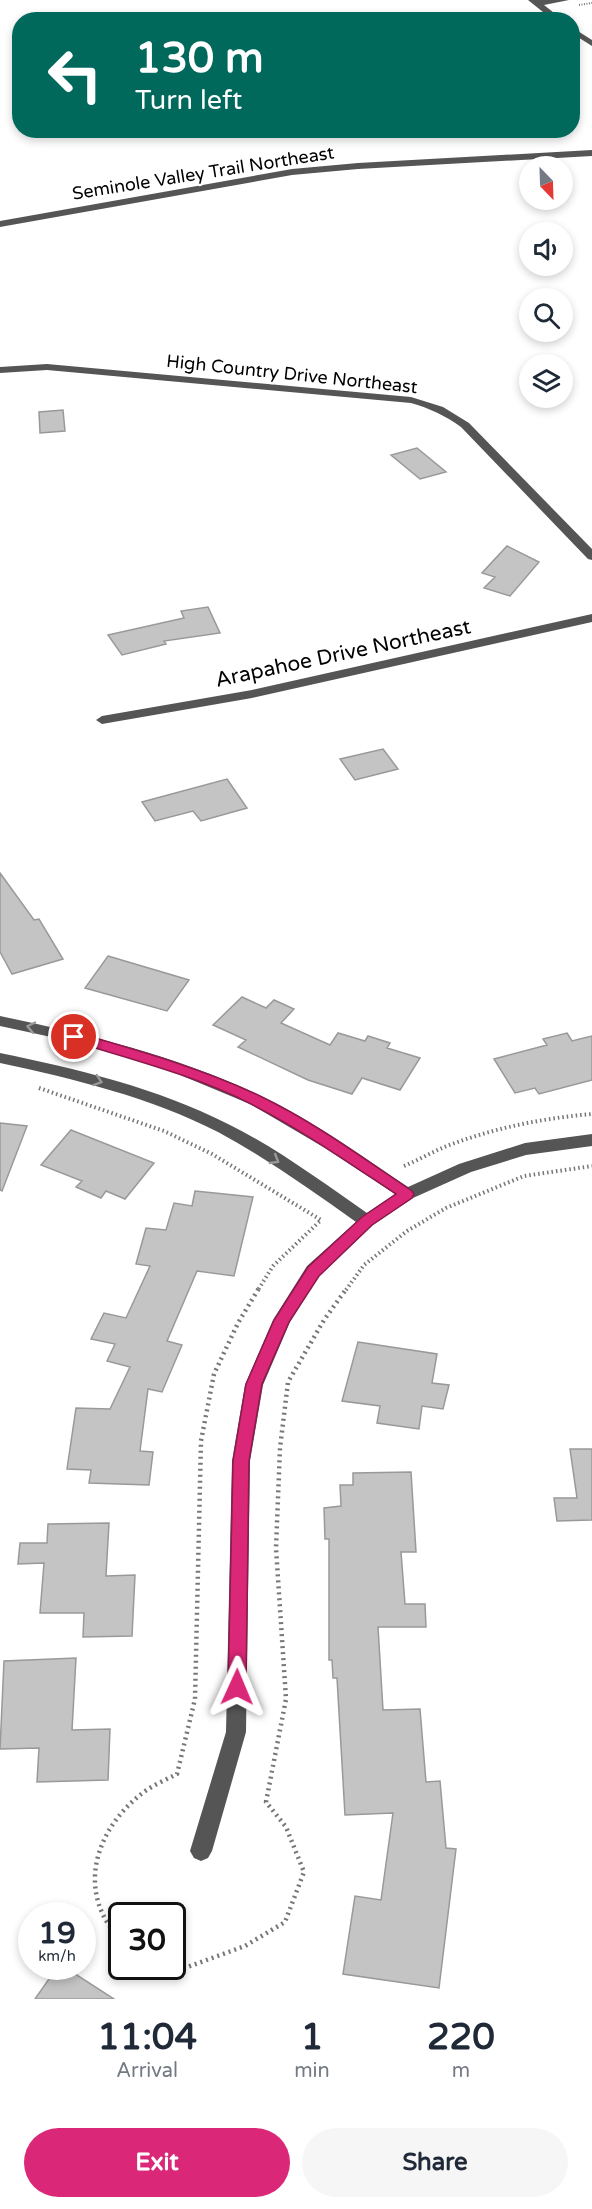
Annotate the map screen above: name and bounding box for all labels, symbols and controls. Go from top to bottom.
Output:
text: 130 m [135,33,264,84]
icon: left [36,36,114,114]
text: Turn left [135,84,242,117]
street label: Seminole Valley Trail Northeast [71,141,336,205]
north arrow [519,156,573,210]
map controls [519,156,573,408]
button: sound [519,222,573,276]
button: search [519,288,573,342]
street label: High Country Drive Northeast [165,350,419,398]
button: layers [519,354,573,408]
street label: Arapahoe Drive Northeast [213,614,473,693]
pin [48,1011,99,1062]
icon: arrive [57,1020,90,1053]
one-way arrow [26,1021,36,1034]
one-way arrow [92,1073,103,1086]
one-way arrow [269,1152,279,1164]
position arrow [205,1655,269,1719]
speed limit sign: 30 [108,1902,186,1980]
text: 19 [38,1915,76,1952]
text: km/h [38,1947,76,1965]
text: 11:04 [97,2016,197,2059]
text: 1 [301,2016,323,2059]
text: 220 [427,2016,495,2059]
text: Arrival [116,2059,178,2083]
text: min [294,2059,330,2083]
text: m [452,2059,470,2083]
button: Exit [24,2128,290,2197]
button: Share [302,2128,568,2197]

